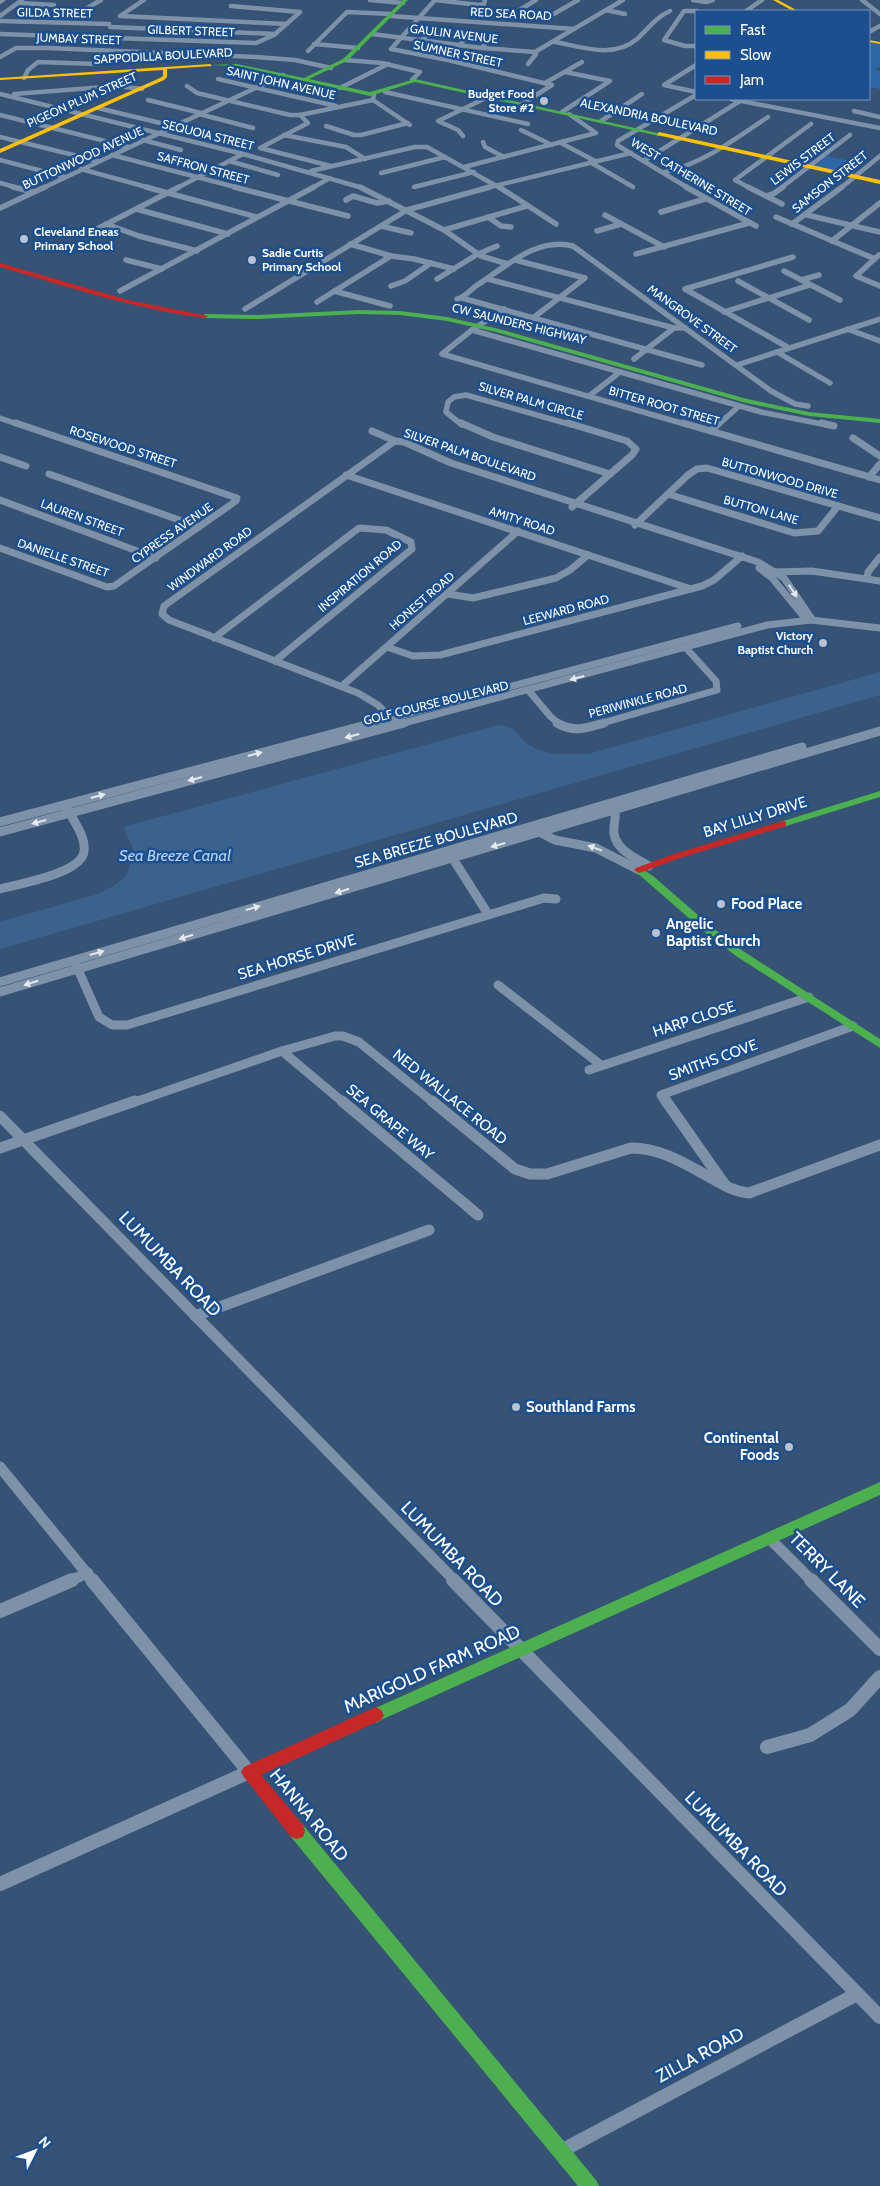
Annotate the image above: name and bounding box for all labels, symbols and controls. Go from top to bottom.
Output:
street label: GILDA STREET [17,4,94,21]
street label: RED SEA ROAD [470,4,552,23]
legend [695,10,870,100]
street label: GILBERT STREET [147,21,236,40]
street label: GAULIN AVENUE [409,21,499,46]
text: Fast [740,21,765,39]
street label: JUMBAY STREET [35,29,122,47]
street label: SUMNER STREET [412,37,505,70]
street label: SAPPODILLA BOULEVARD [93,44,233,67]
text: Slow [740,46,771,64]
street label: SAINT JOHN AVENUE [225,63,337,102]
street label: PIGEON PLUM STREET [24,68,140,131]
text: Jam [739,71,764,89]
place label: Budget Food Store #2 [468,86,534,115]
marker: Budget Food Store #2 [538,95,550,107]
street label: ALEXANDRIA BOULEVARD [579,95,719,138]
street label: SEQUOIA STREET [161,116,256,153]
street label: BUTTONWOOD AVENUE [20,123,146,192]
street label: LEWIS STREET [767,129,838,188]
street label: WEST CATHERINE STREET [628,135,755,219]
street label: SAMSON STREET [789,147,871,216]
street label: SAFFRON STREET [155,148,251,187]
place label: Cleveland Eneas Primary School [34,224,118,253]
marker: Cleveland Eneas Primary School [18,233,30,245]
place label: Sadie Curtis Primary School [262,245,341,274]
marker: Sadie Curtis Primary School [246,254,258,266]
street label: MANGROVE STREET [645,281,740,356]
street label: CW SAUNDERS HIGHWAY [451,300,588,347]
street label: SILVER PALM CIRCLE [477,378,586,423]
street label: BITTER ROOT STREET [607,383,722,429]
street label: ROSEWOOD STREET [68,422,179,471]
street label: SILVER PALM BOULEVARD [402,425,538,484]
street label: BUTTONWOOD DRIVE [720,454,840,501]
street label: BUTTON LANE [722,492,801,527]
street label: LAUREN STREET [39,496,126,540]
street label: CYPRESS AVENUE [128,499,216,566]
street label: AMITY ROAD [487,503,557,538]
street label: WINDWARD ROAD [164,523,255,594]
street label: DANIELLE STREET [15,535,111,580]
street label: INSPIRATION ROAD [315,536,405,615]
street label: HONEST ROAD [386,568,458,633]
one-way arrow [788,585,797,598]
street label: LEEWARD ROAD [521,591,611,628]
place label: Victory Baptist Church [737,628,814,657]
marker: Victory Baptist Church [817,637,829,649]
one-way arrow [570,674,585,682]
street label: GOLF COURSE BOULEVARD [362,677,510,728]
street label: PERIWINKLE ROAD [587,680,689,721]
one-way arrow [345,733,360,741]
one-way arrow [247,750,262,758]
one-way arrow [188,775,203,783]
one-way arrow [90,792,105,800]
street label: BAY LILLY DRIVE [701,793,809,841]
street label: SEA BREEZE BOULEVARD [352,808,520,872]
one-way arrow [31,818,46,826]
one-way arrow [490,841,505,849]
one-way arrow [588,844,603,852]
water label: Sea Breeze Canal [119,846,231,865]
one-way arrow [335,887,350,895]
place label: Food Place [731,895,802,913]
marker: Food Place [715,898,727,910]
one-way arrow [246,903,261,911]
place label: Angelic Baptist Church [666,915,761,950]
marker: Angelic Baptist Church [650,927,662,939]
street label: SEA HORSE DRIVE [236,930,358,984]
one-way arrow [179,934,194,942]
one-way arrow [90,949,105,957]
one-way arrow [23,980,38,988]
street label: HARP CLOSE [650,997,738,1041]
street label: SMITHS COVE [666,1036,760,1084]
street label: NED WALLACE ROAD [389,1045,511,1149]
street label: SEA GRAPE WAY [343,1080,438,1164]
street label: LUMUMBA ROAD [114,1207,226,1321]
place label: Southland Farms [526,1398,636,1416]
marker: Southland Farms [510,1401,522,1413]
place label: Continental Foods [704,1429,779,1464]
marker: Continental Foods [783,1441,795,1453]
street label: LUMUMBA ROAD [396,1497,508,1611]
street label: TERRY LANE [785,1528,869,1612]
street label: MARIGOLD FARM ROAD [340,1620,524,1718]
street label: HANNA ROAD [265,1764,353,1866]
street label: LUMUMBA ROAD [680,1787,792,1901]
street label: ZILLA ROAD [652,2023,748,2087]
north arrow [10,2126,60,2176]
text: N [35,2133,55,2152]

